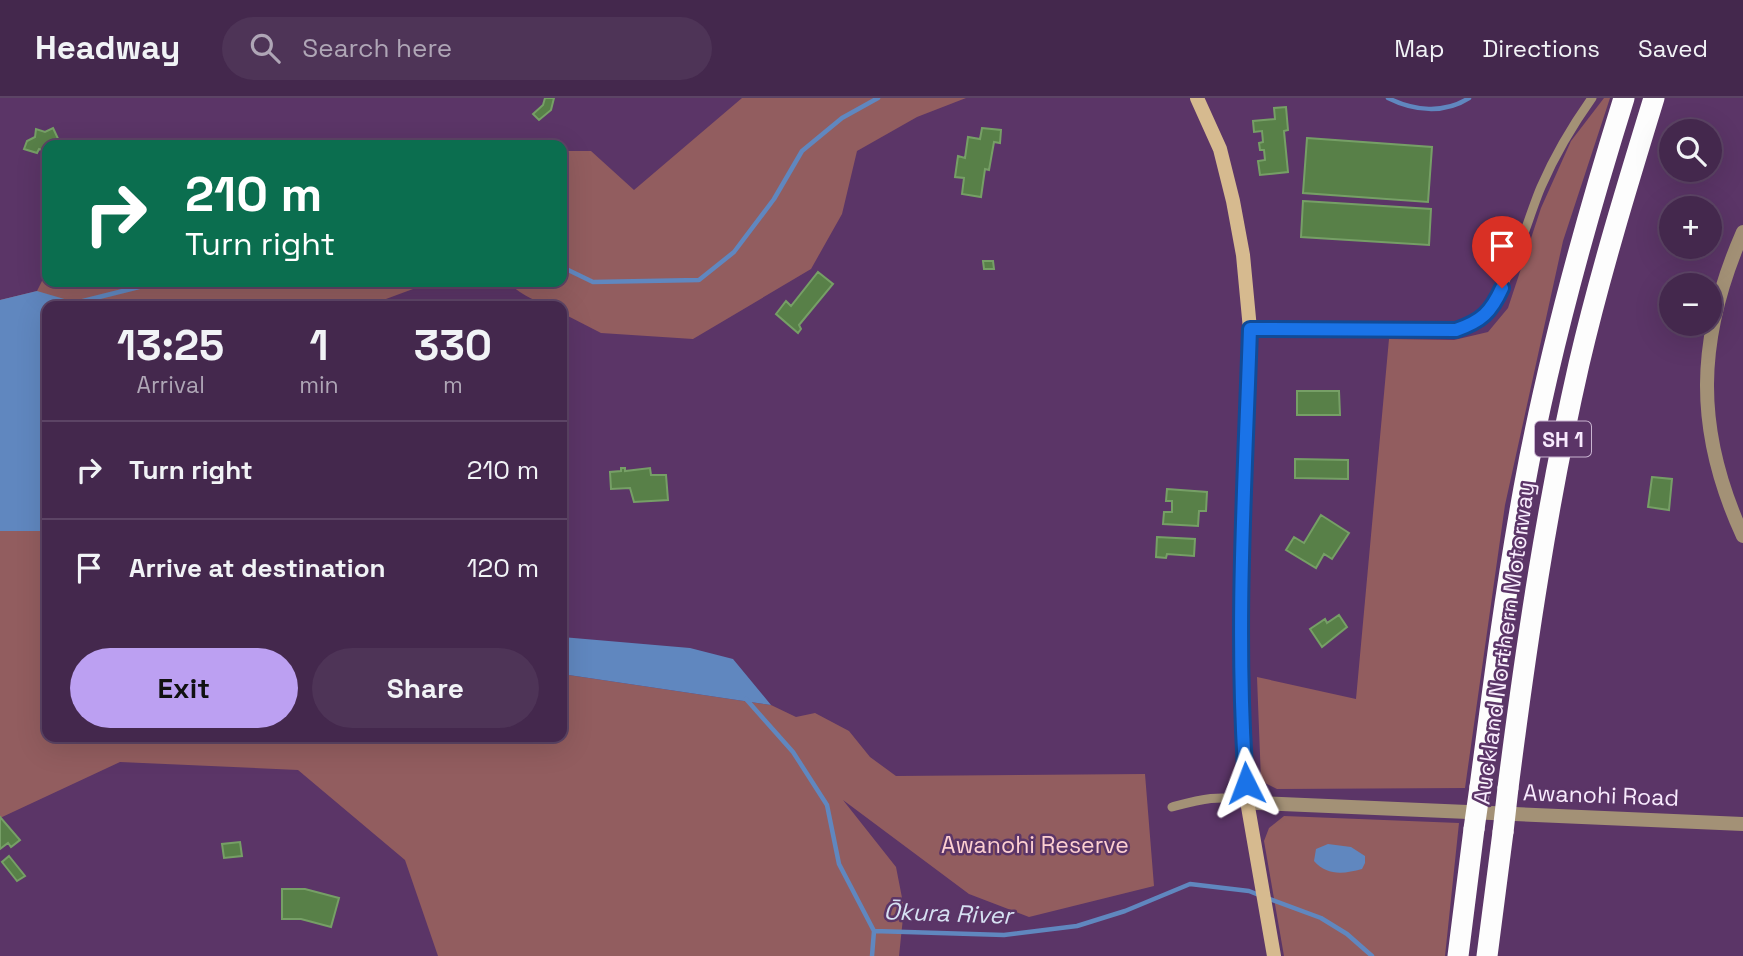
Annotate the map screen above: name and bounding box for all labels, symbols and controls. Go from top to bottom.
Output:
search box [222,17,712,80]
text: Headway [35,27,180,69]
icon: search [246,29,284,67]
text: Search here [302,31,452,65]
text: Map [1394,33,1444,64]
text: Directions [1482,33,1600,64]
text: Saved [1638,33,1708,64]
map controls [1659,119,1722,336]
button: search [1659,119,1722,182]
text: 210 m [185,163,322,225]
icon: right [70,168,161,259]
button: + [1659,196,1722,259]
pin [1472,216,1532,288]
text: Turn right [185,224,335,264]
icon: arrive [1483,227,1521,265]
button: − [1659,273,1722,336]
text: 13:25 [117,319,224,372]
text: 1 [309,319,328,372]
text: 330 [414,319,492,372]
text: Arrival [136,370,205,400]
text: min [299,370,339,400]
text: m [443,370,463,400]
road number: SH 1 [1535,422,1591,456]
icon: right [70,451,108,489]
text: Turn right [129,453,253,487]
text: 210 m [467,453,539,487]
street label: Auckland Northern Motorway [1466,480,1542,806]
icon: arrive [70,549,108,587]
text: Arrive at destination [129,551,386,585]
text: 120 m [467,551,539,585]
button: Exit [70,648,298,728]
button: Share [312,648,539,728]
position arrow [1209,746,1283,820]
street label: Awanohi Road [1522,777,1680,813]
park label: Awanohi Reserve [941,830,1129,860]
water label: Ōkura River [883,895,1016,931]

